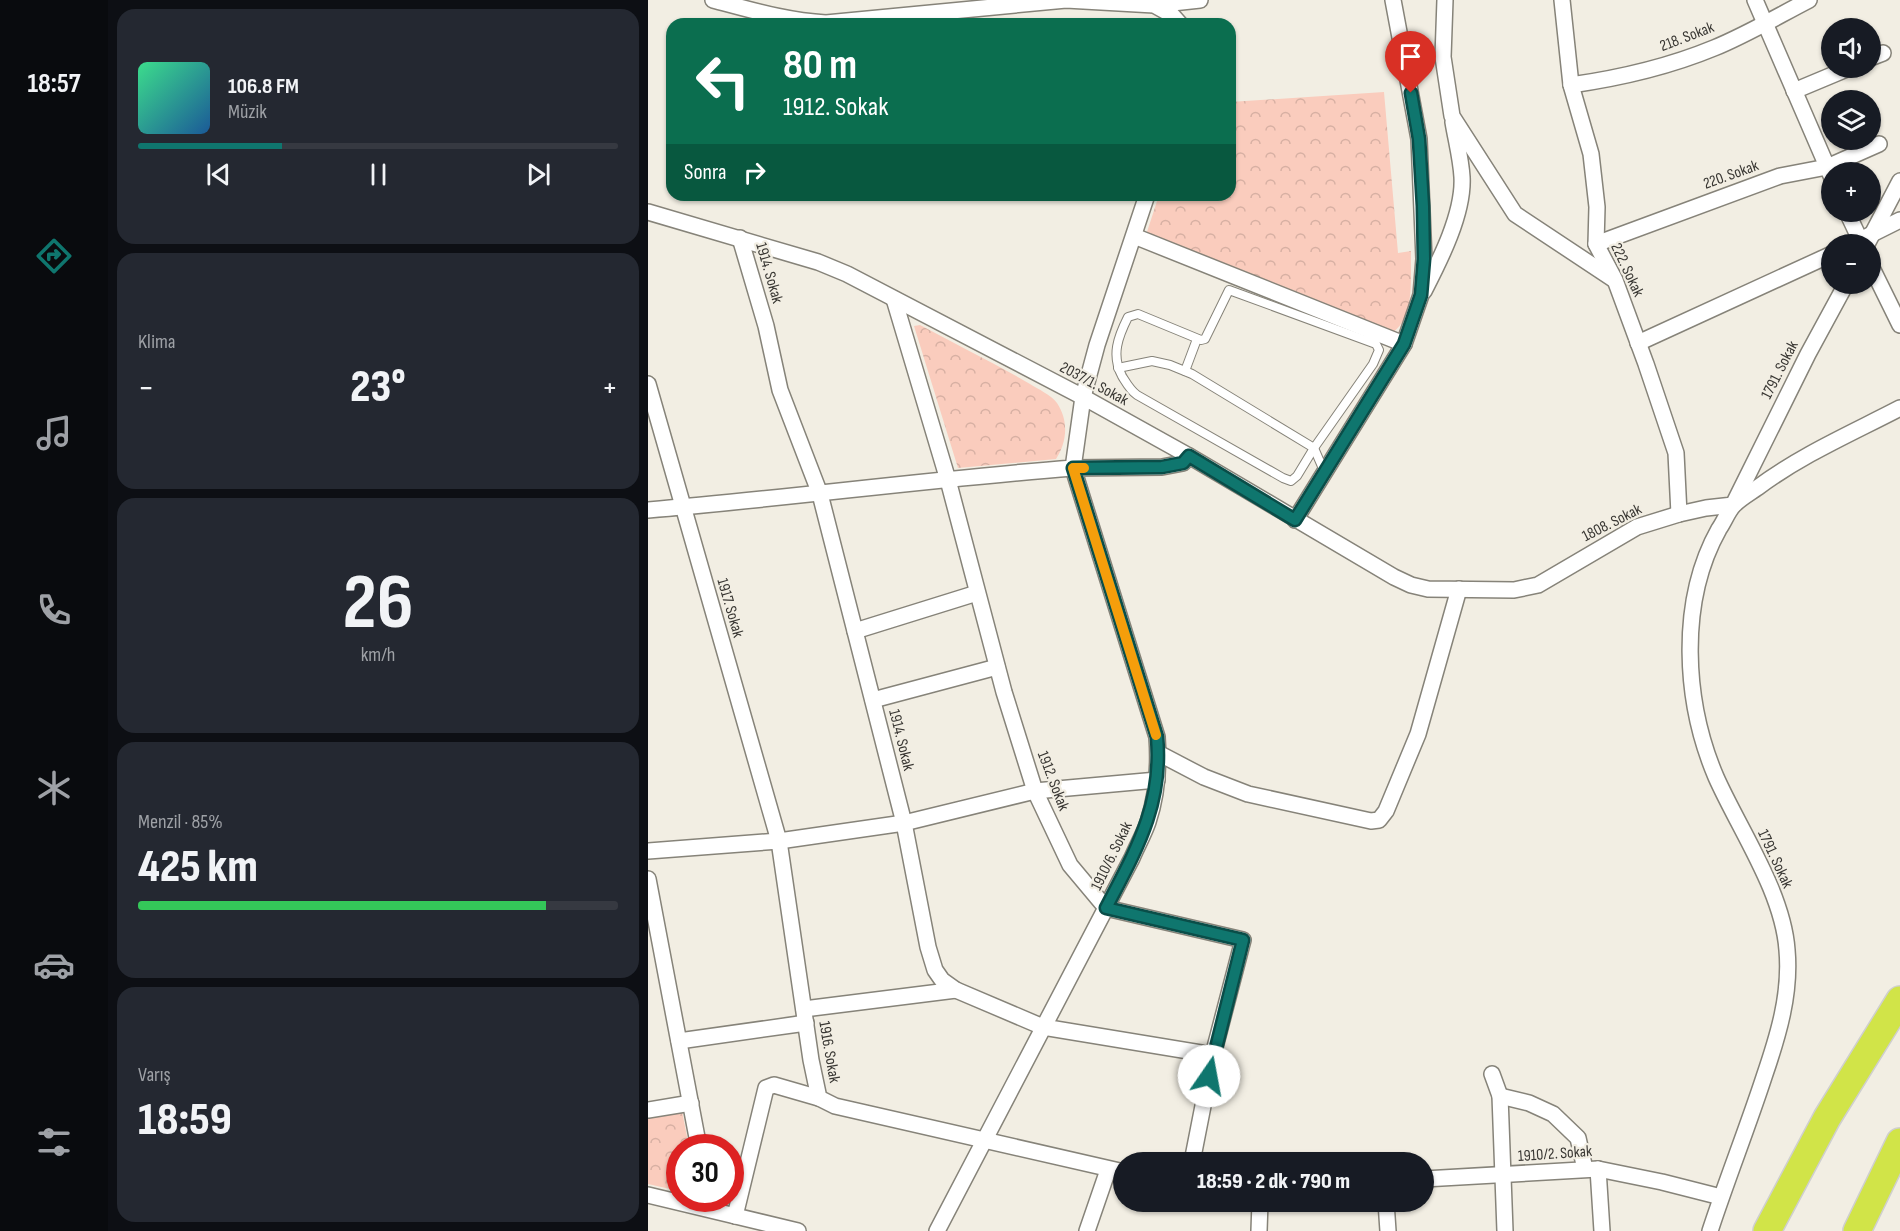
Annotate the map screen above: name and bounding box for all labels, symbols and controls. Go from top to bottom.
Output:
street label: 218. Sokak [1657,18,1717,56]
map controls [1821,18,1881,294]
button: sound [1821,18,1881,78]
pin [1385,31,1436,93]
text: 80 m [783,40,857,91]
icon: arrive [1394,40,1427,73]
icon: left [684,42,762,120]
text: 18:57 [28,68,80,100]
text: 106.8 FM [228,73,299,100]
button: layers [1821,90,1881,150]
text: 1912. Sokak [783,91,888,123]
text: Müzik [228,100,267,124]
icon: right [738,156,771,189]
street label: 220. Sokak [1701,156,1761,194]
icon: previous [202,158,235,191]
icon: pause [362,158,395,191]
icon: next [522,158,555,191]
text: Sonra [684,159,726,186]
button: + [1821,162,1881,222]
button: − [1821,234,1881,294]
icon: directions [33,235,75,277]
street label: 1914. Sokak [751,240,787,306]
street label: 222. Sokak [1606,240,1648,300]
text: Klima [138,330,176,354]
street label: 1791. Sokak [1757,338,1803,402]
street label: 2037/1. Sokak [1056,358,1132,410]
text: 23° [350,360,406,415]
text: − [138,368,154,408]
text: + [602,368,618,408]
icon: music [33,412,75,454]
street label: 1808. Sokak [1579,500,1645,546]
text: 26 [343,557,413,650]
street label: 1917. Sokak [713,576,747,640]
icon: phone [33,589,75,631]
text: km/h [361,643,395,667]
street label: 1914. Sokak [884,707,918,773]
street label: 1912. Sokak [1033,748,1073,814]
icon: climate [33,767,75,809]
text: Menzil · 85% [138,810,223,834]
street label: 1910/6. Sokak [1087,819,1137,893]
street label: 1791. Sokak [1753,827,1797,891]
text: 425 km [138,840,258,895]
icon: car [33,944,75,986]
street label: 1916. Sokak [814,1020,844,1084]
position arrow [1177,1044,1241,1108]
text: Varış [138,1063,171,1087]
text: 18:59 [138,1093,232,1148]
icon: filters [33,1121,75,1163]
speed limit sign: 30 [666,1134,744,1212]
street label: 1910/2. Sokak [1517,1142,1593,1166]
text: 18:59 · 2 dk · 790 m [1197,1168,1350,1195]

